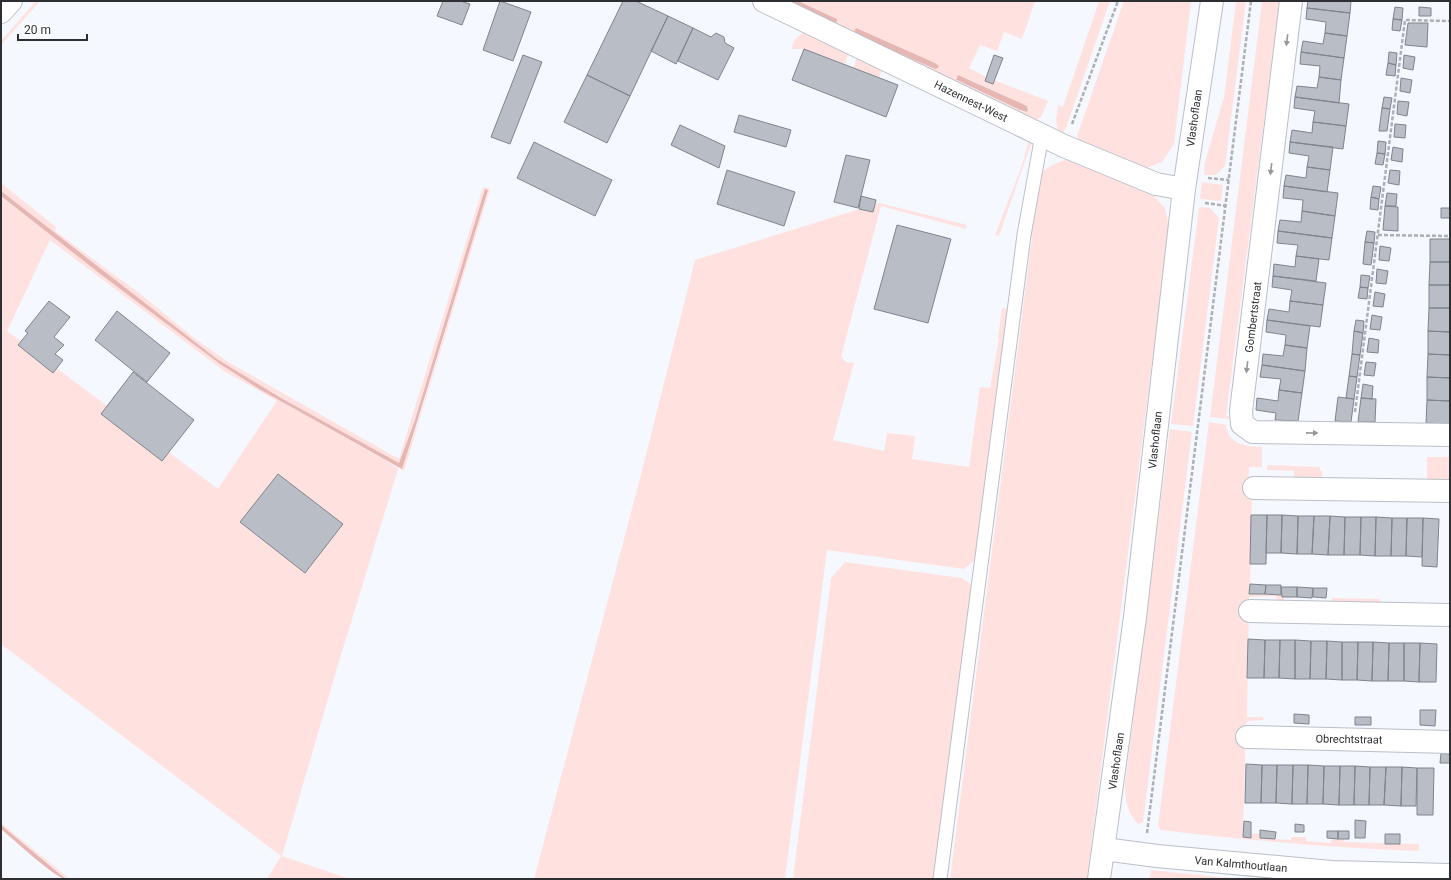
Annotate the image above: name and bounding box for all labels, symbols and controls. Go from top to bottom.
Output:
scale bar [18,16,87,42]
text: 20 m [24,23,51,37]
one-way arrow [1283,34,1290,46]
street label: Hazennest-West [932,78,1010,125]
street label: Vlashoflaan [1184,88,1205,148]
one-way arrow [1268,163,1275,175]
street label: Gombertstraat [1243,280,1264,353]
one-way arrow [1244,361,1250,373]
street label: Vlashoflaan [1146,411,1165,470]
one-way arrow [1306,430,1319,436]
street label: Vlashoflaan [1106,731,1127,791]
street label: Obrechtstraat [1315,732,1383,747]
street label: Van Kalmthoutlaan [1194,854,1288,875]

